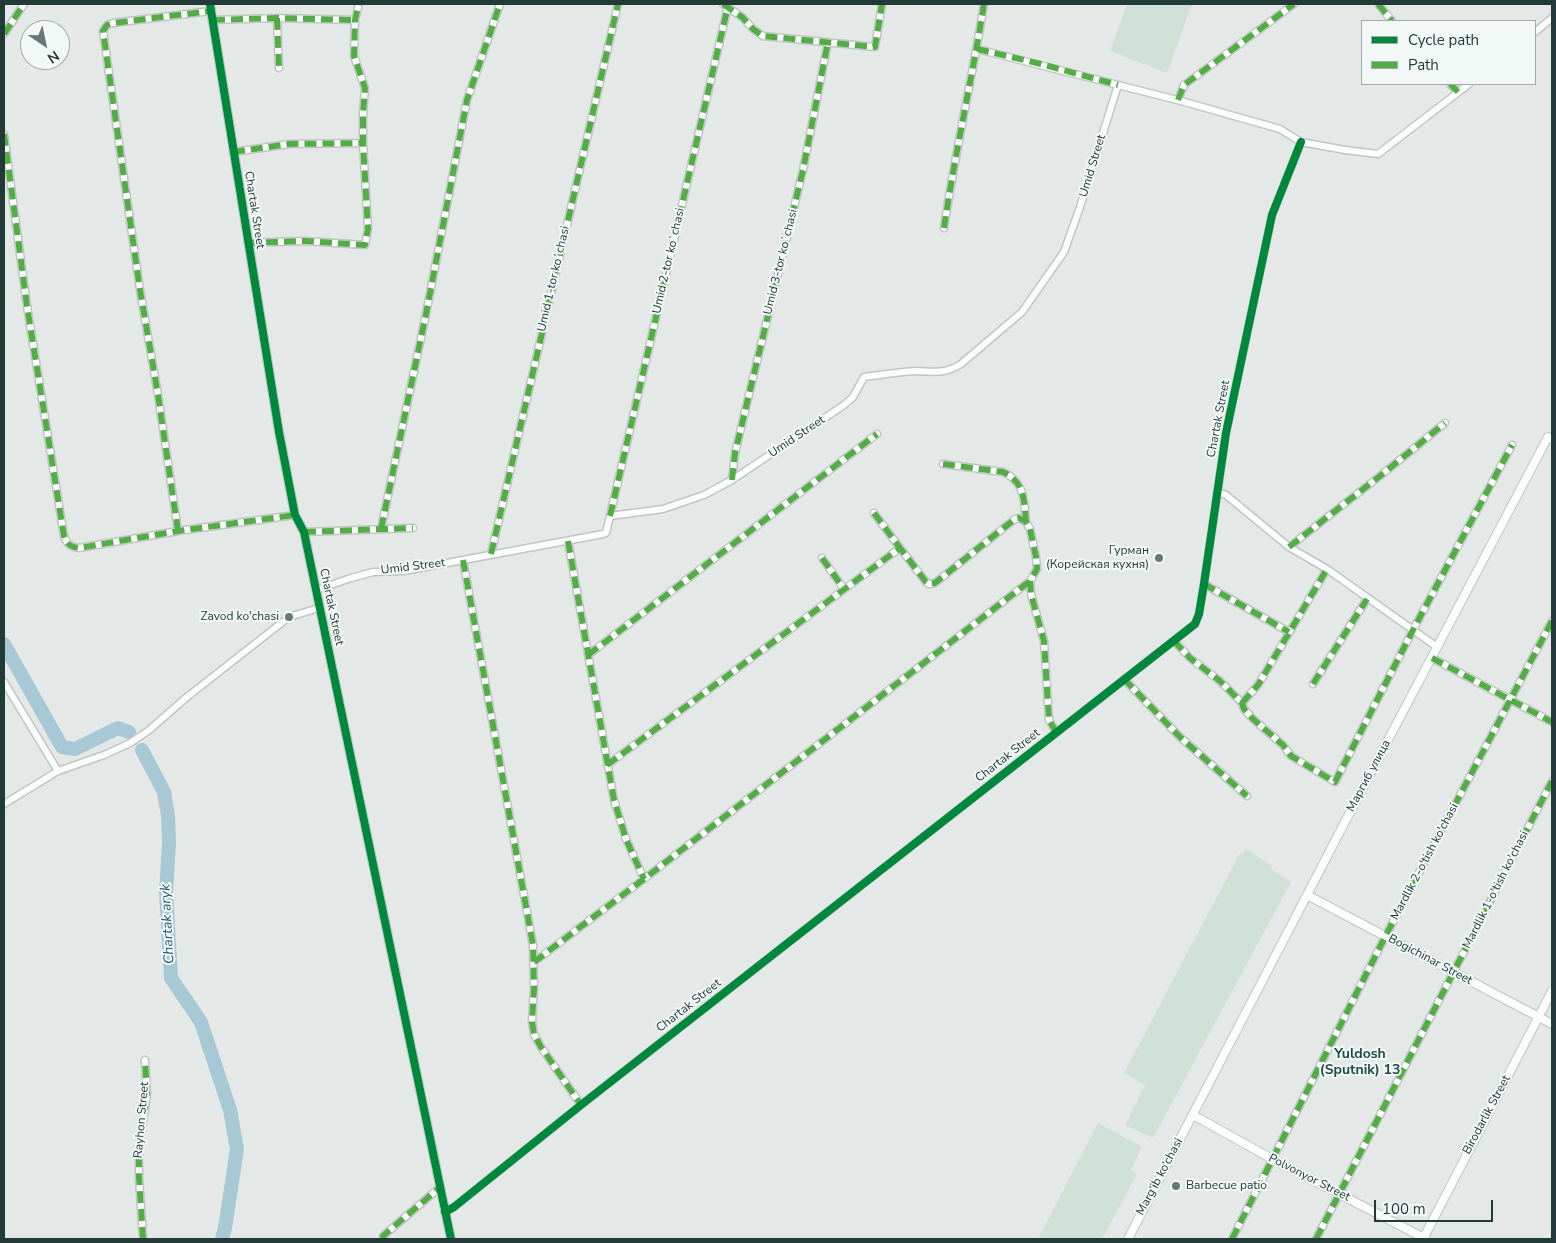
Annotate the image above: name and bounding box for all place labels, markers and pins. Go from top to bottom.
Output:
place label: Гурман (Корейская кухня) [1046,544,1149,572]
marker: Гурман (Корейская кухня) [1153,552,1165,564]
place label: Zavod ko'chasi [200,610,279,624]
marker: Zavod ko'chasi [283,611,295,623]
place label: Barbecue patio [1186,1179,1267,1193]
marker: Barbecue patio [1170,1180,1182,1192]

